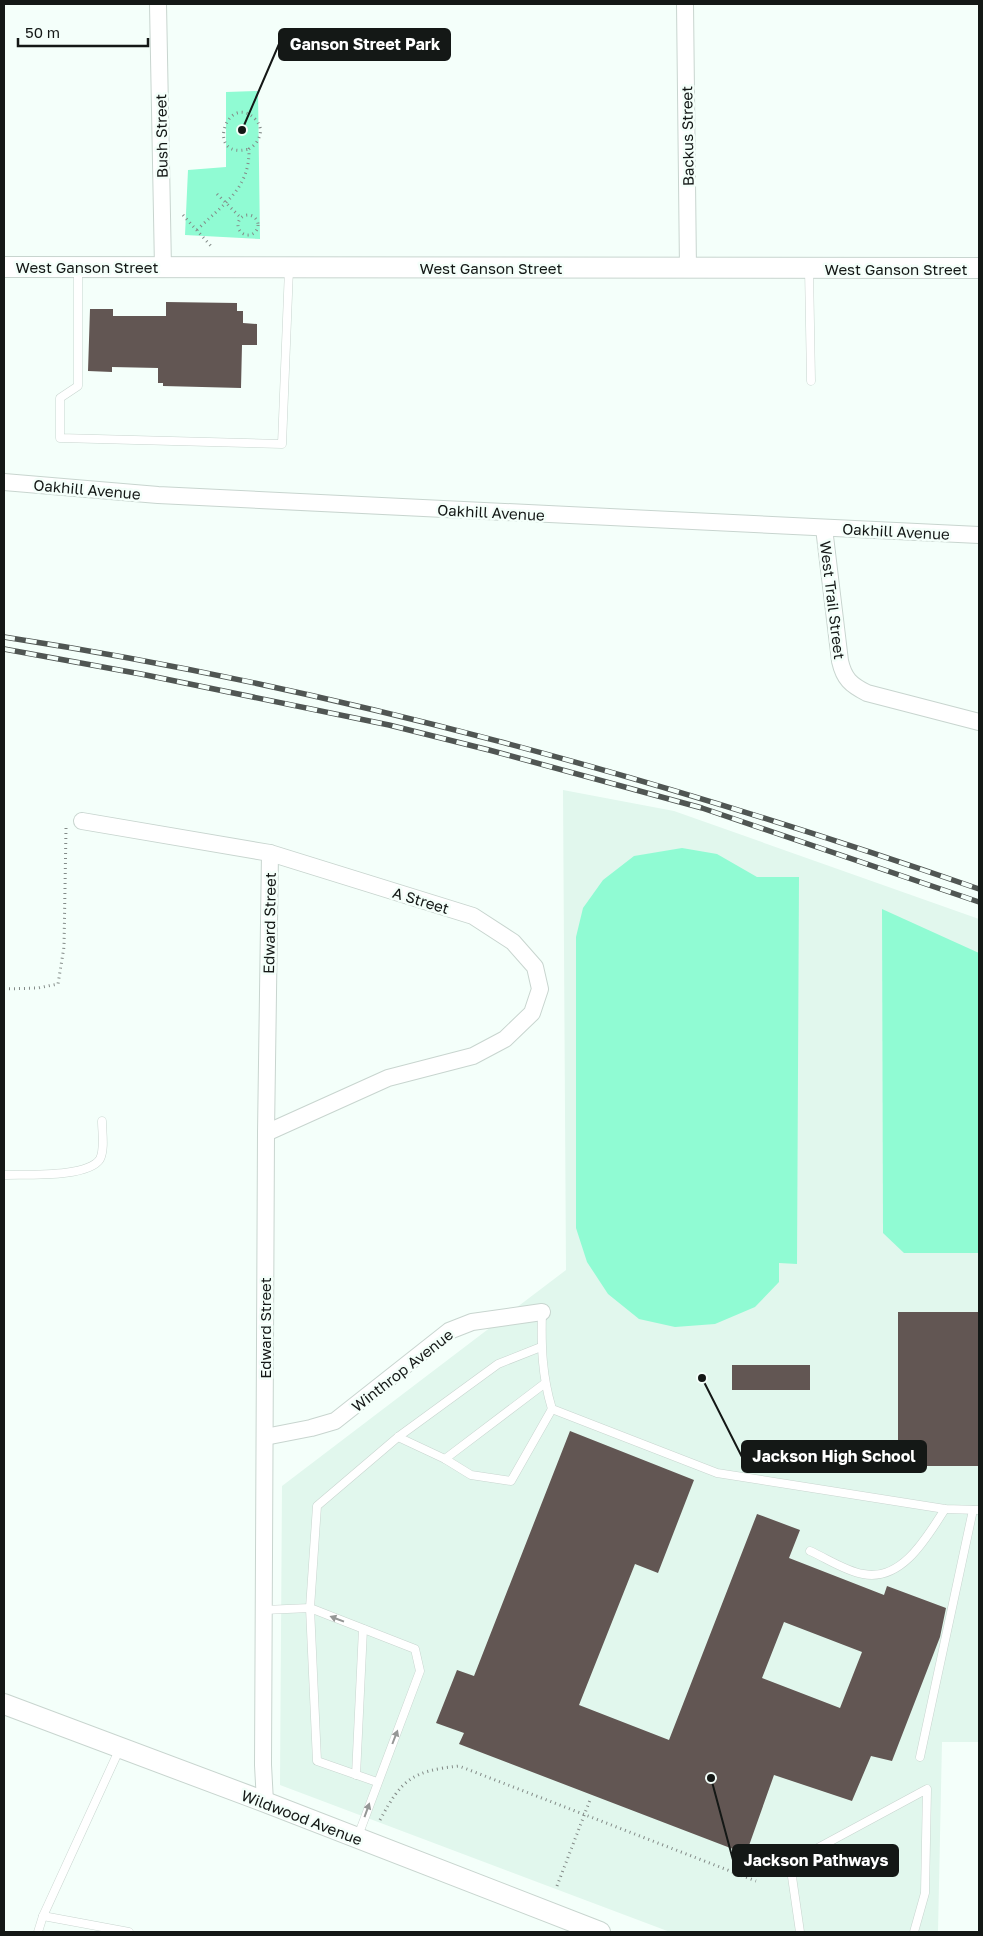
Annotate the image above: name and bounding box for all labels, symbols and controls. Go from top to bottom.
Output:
scale bar [18,15,148,47]
text: 50 m [25,23,60,41]
callout: Ganson Street Park [279,29,450,60]
text: Ganson Street Park [290,34,441,54]
street label: Backus Street [677,86,697,186]
street label: Bush Street [151,94,171,178]
street label: West Ganson Street [16,258,158,276]
street label: West Ganson Street [420,259,562,277]
street label: West Ganson Street [825,260,967,278]
street label: Oakhill Avenue [33,475,142,503]
street label: Oakhill Avenue [437,500,545,524]
street label: Oakhill Avenue [842,519,950,543]
street label: West Trail Street [817,540,849,660]
street label: Edward Street [259,872,279,974]
street label: A Street [391,883,451,917]
street label: Edward Street [256,1277,274,1379]
street label: Winthrop Avenue [348,1325,456,1415]
callout: Jackson High School [742,1441,926,1472]
text: Jackson High School [752,1446,916,1466]
one-way arrow [330,1614,344,1622]
one-way arrow [392,1729,399,1744]
street label: Wildwood Avenue [239,1786,365,1848]
one-way arrow [363,1802,371,1817]
callout: Jackson Pathways [733,1845,898,1876]
text: Jackson Pathways [743,1850,889,1870]

